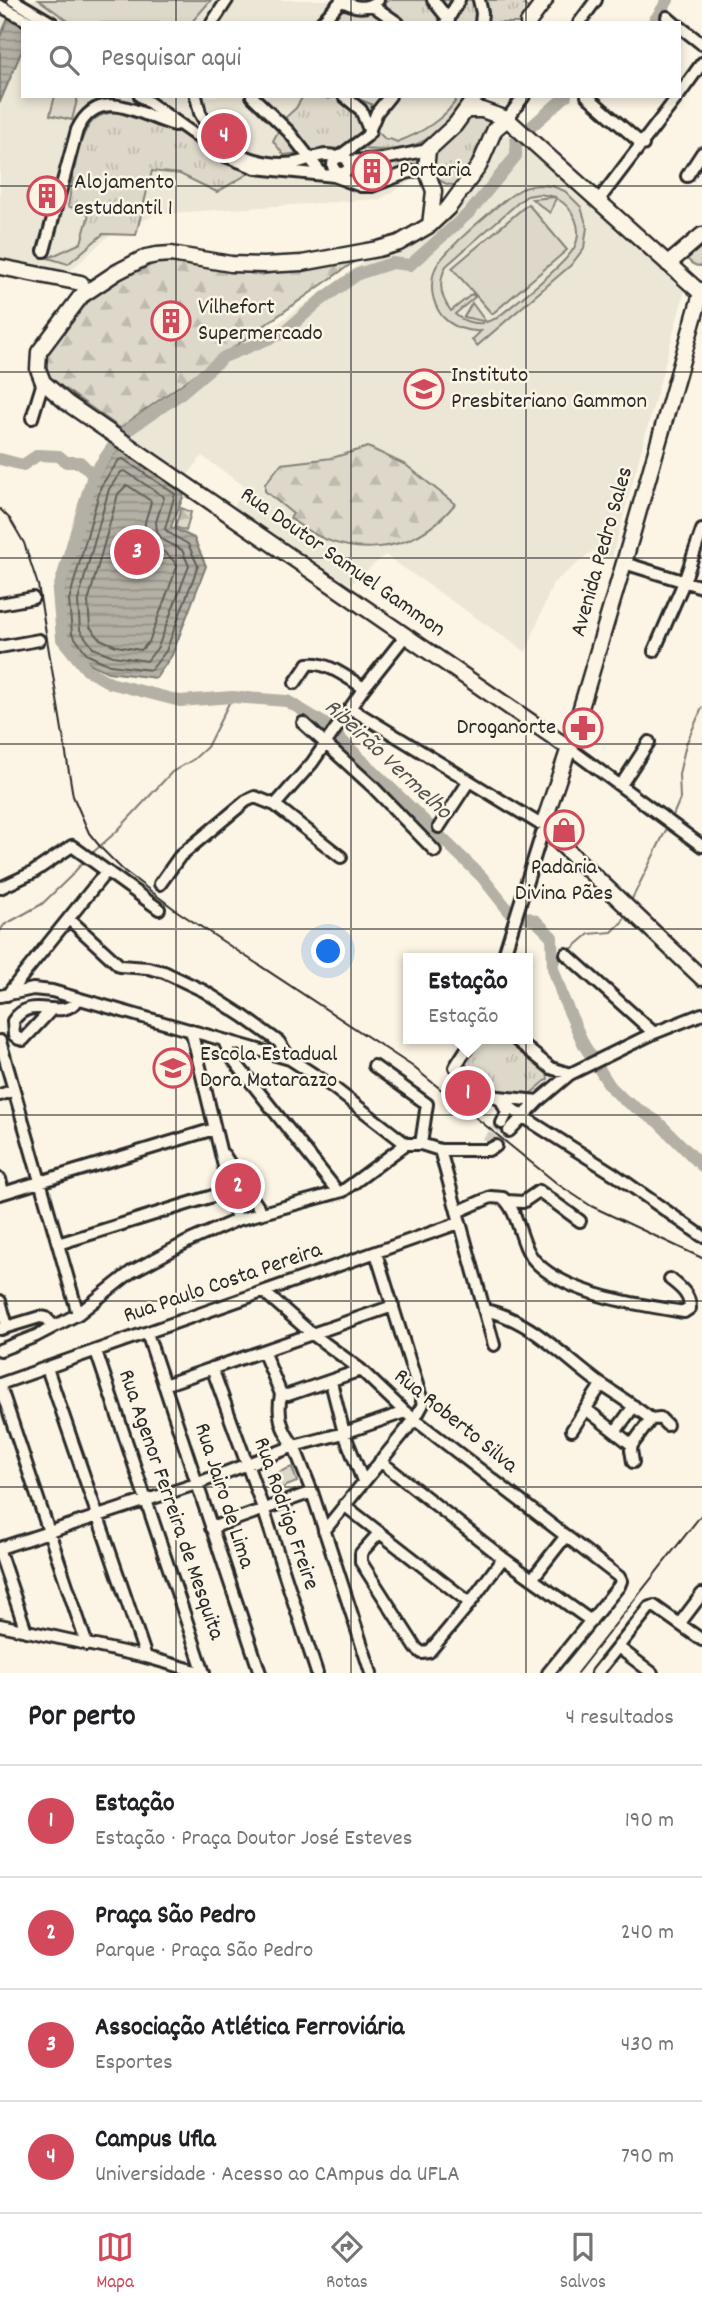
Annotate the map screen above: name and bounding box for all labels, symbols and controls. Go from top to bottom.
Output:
search box [21,21,681,98]
icon: search [45,41,83,79]
text: Pesquisar aqui [101,41,241,78]
pin: 4 [201,110,247,162]
building icon: Portaria [351,150,393,192]
place label: Portaria [399,155,472,188]
place label: Alojamento estudantil 1 [74,167,174,226]
building icon: Alojamento estudantil 1 [26,175,68,217]
place label: Vilhefort Supermercado [198,292,323,351]
building icon: Vilhefort Supermercado [150,300,192,342]
place label: Instituto Presbiteriano Gammon [451,360,647,419]
school or university icon: Instituto Presbiteriano Gammon [403,368,445,410]
street label: Avenida Pedro Sales [563,463,643,641]
street label: Rua Doutor Samuel Gammon [233,479,451,647]
pin: 3 [114,526,160,578]
water label: Ribeirão Vermelho [315,692,460,829]
pharmacy icon: Droganorte [562,707,604,749]
place label: Droganorte [457,712,556,745]
shop icon: Padaria Divina Pães [543,809,585,851]
place label: Padaria Divina Pães [515,852,613,911]
your location [311,934,345,968]
popup [403,953,533,1044]
text: Estação [428,964,508,1001]
text: Estação [428,1001,499,1034]
place label: Escola Estadual Dora Matarazzo [200,1039,338,1098]
school or university icon: Escola Estadual Dora Matarazzo [152,1047,194,1089]
pin: 1 [445,1067,491,1119]
pin: 2 [215,1160,261,1212]
street label: Rua Paulo Costa Pereira [119,1234,328,1333]
street label: Rua Roberto Silva [386,1362,525,1483]
street label: Rua Agenor Ferreira de Mesquita [108,1365,232,1646]
street label: Rua Jairo de Lima [184,1419,262,1574]
street label: Rua Rodrigo Freire [243,1433,327,1595]
text: Por perto [28,1697,136,1740]
text: 4 resultados [565,1702,674,1735]
text: Estação [95,1786,175,1823]
text: 1 [48,1805,54,1838]
text: 190 m [625,1805,674,1838]
text: Estação · Praça Doutor José Esteves [95,1823,412,1856]
text: Praça São Pedro [95,1898,256,1935]
text: 2 [46,1917,56,1950]
text: 240 m [621,1917,674,1950]
text: Parque · Praça São Pedro [95,1935,313,1968]
text: Associação Atlética Ferroviária [95,2010,404,2047]
text: 3 [46,2029,56,2062]
text: 430 m [621,2029,674,2062]
text: Esportes [95,2047,173,2080]
text: Campus Ufla [95,2122,216,2159]
text: 4 [46,2141,56,2174]
text: 790 m [621,2141,674,2174]
text: Universidade · Acesso ao CAmpus da UFLA [95,2159,460,2192]
tab: Mapa [96,2228,134,2297]
tab: Rotas [326,2228,368,2297]
tab: Salvos [560,2228,606,2297]

